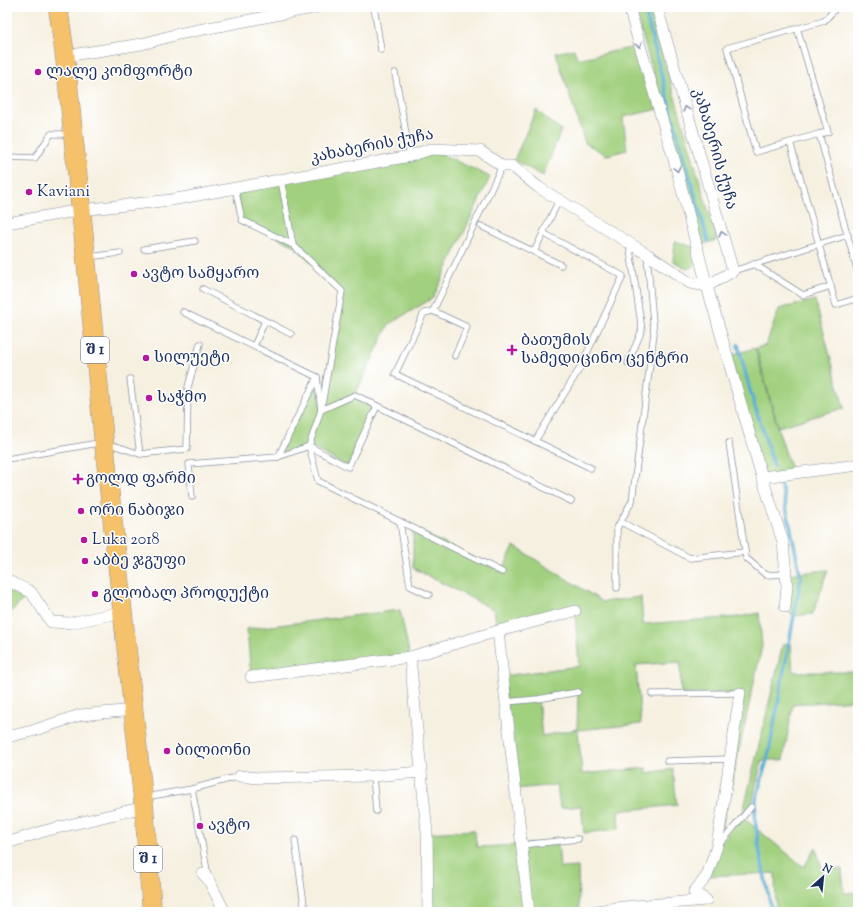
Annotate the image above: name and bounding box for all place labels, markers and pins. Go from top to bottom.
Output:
place label: ლალე კომფორტი [46,61,193,84]
marker: ლალე კომფორტი [33,67,43,77]
place label: Kaviani [37,181,90,204]
marker: Kaviani [24,187,34,197]
place label: ავტო სამყარო [142,263,259,286]
marker: ავტო სამყარო [129,269,139,279]
place label: ბათუმის სამედიცინო ცენტრი [521,330,689,371]
marker: ბათუმის სამედიცინო ცენტრი [506,344,518,356]
place label: სილუეტი [154,347,230,370]
marker: სილუეტი [141,353,151,363]
place label: საჭმო [157,387,207,410]
marker: საჭმო [144,393,154,403]
place label: გოლდ ფარმი [86,468,196,491]
marker: გოლდ ფარმი [73,474,83,484]
place label: ორი ნაბიჯი [89,500,185,523]
marker: ორი ნაბიჯი [76,506,86,516]
place label: Luka 2018 [92,529,160,552]
marker: Luka 2018 [79,535,89,545]
place label: აბბე ჯგუფი [93,550,186,573]
marker: აბბე ჯგუფი [80,556,90,566]
place label: გლობალ პროდუქტი [103,583,269,606]
marker: გლობალ პროდუქტი [90,589,100,599]
place label: ბილიონი [175,740,251,763]
marker: ბილიონი [162,746,172,756]
place label: ავტო [208,815,250,838]
marker: ავტო [195,821,205,831]

